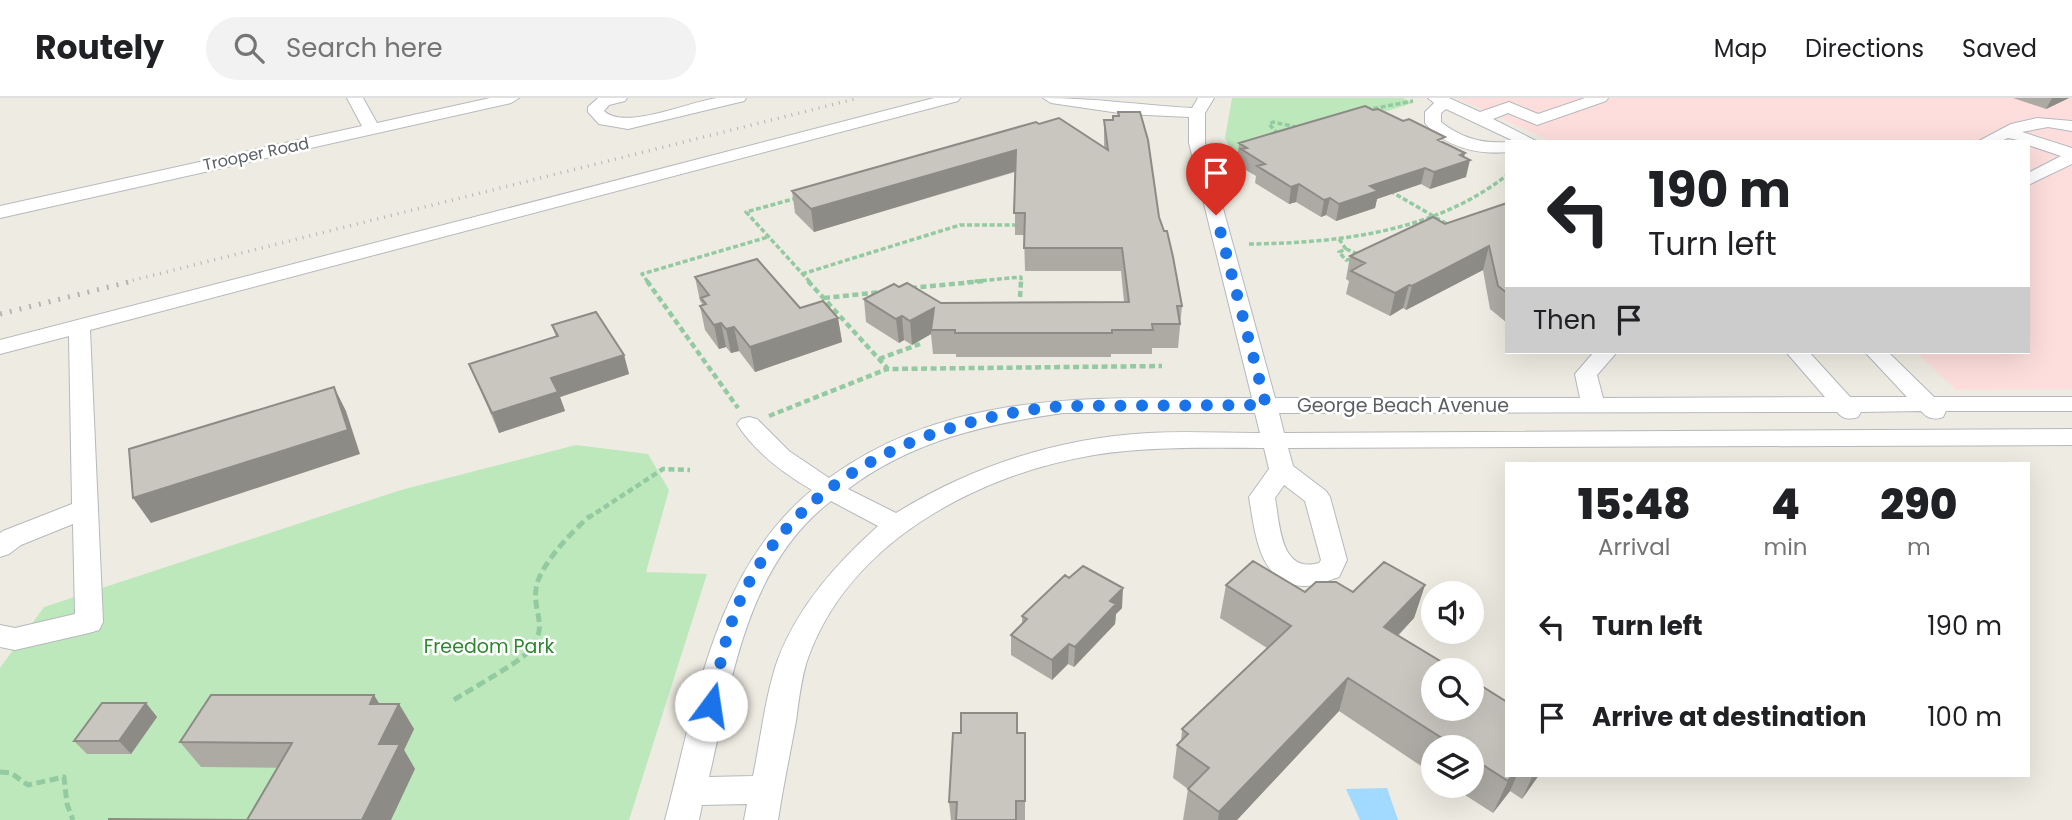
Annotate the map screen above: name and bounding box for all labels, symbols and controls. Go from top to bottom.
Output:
search box [206,17,696,80]
text: Routely [35,24,164,71]
icon: search [230,29,268,67]
text: Search here [286,30,443,66]
text: Map [1714,32,1767,65]
text: Directions [1805,32,1924,65]
text: Saved [1962,32,2037,65]
street label: Trooper Road [201,132,311,176]
pin [1186,143,1246,215]
icon: arrive [1197,154,1235,192]
text: 190 m [1648,156,1791,224]
icon: left [1533,168,1624,259]
text: Turn left [1648,221,1777,266]
icon: arrive [1610,301,1648,339]
text: Then [1533,302,1596,338]
street label: George Beach Avenue [1297,392,1509,419]
text: 15:48 [1578,475,1691,534]
text: 4 [1771,475,1800,534]
text: 290 [1880,475,1957,534]
text: Arrival [1598,531,1670,563]
text: min [1763,531,1808,563]
text: m [1907,531,1931,563]
map controls [1421,581,1484,798]
button: sound [1421,581,1484,644]
icon: left [1533,608,1571,646]
text: Turn left [1592,608,1703,644]
text: 190 m [1927,608,2002,644]
park label: Freedom Park [424,633,555,660]
button: search [1421,658,1484,721]
position arrow [674,668,748,742]
icon: arrive [1533,699,1571,737]
text: Arrive at destination [1592,699,1867,735]
text: 100 m [1927,699,2002,735]
button: layers [1421,735,1484,798]

